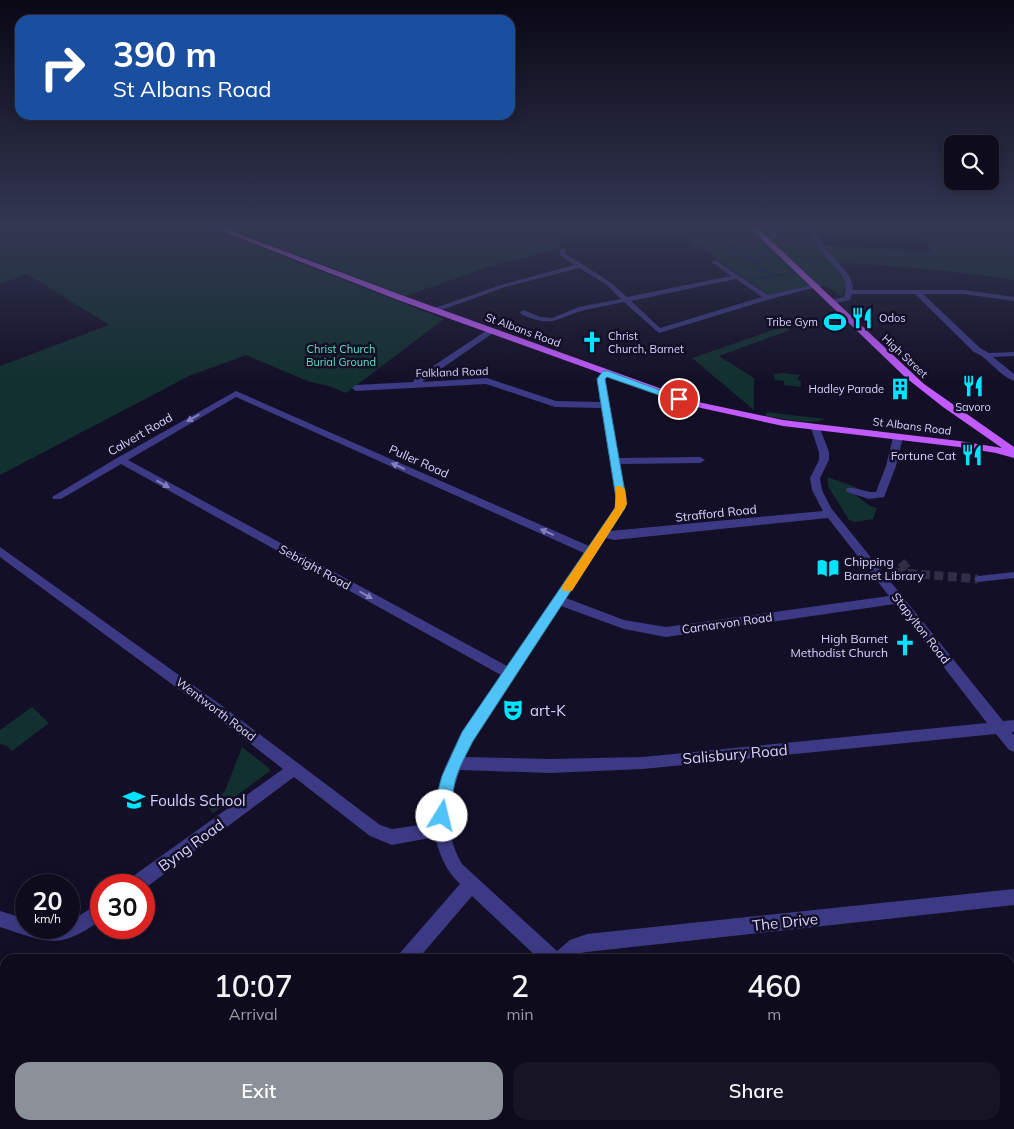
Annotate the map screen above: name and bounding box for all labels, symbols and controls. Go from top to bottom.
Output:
text: 390 m [113,32,217,76]
icon: right [30,35,95,100]
text: St Albans Road [113,75,271,103]
map controls [944,135,999,190]
button: search [944,135,999,190]
restaurant icon: Odos [849,305,875,331]
sports icon: Tribe Gym [822,309,848,335]
street label: St Albans Road [483,310,563,350]
place label: Odos [879,311,906,325]
place label: Tribe Gym [767,315,818,329]
church icon: Christ Church, Barnet [579,329,605,355]
place label: Christ Church, Barnet [608,329,684,356]
street label: High Street [879,331,931,381]
park label: Christ Church Burial Ground [306,342,376,369]
street label: Falkland Road [415,364,489,380]
restaurant icon: Savoro [960,373,986,399]
building icon: Hadley Parade [887,376,913,402]
pin [658,378,700,420]
place label: Hadley Parade [809,382,884,396]
icon: arrive [665,385,693,413]
place label: Savoro [955,400,991,414]
street label: Calvert Road [105,409,175,459]
one-way arrow [187,414,200,423]
street label: St Albans Road [872,414,952,438]
street label: Puller Road [387,441,451,481]
restaurant icon: Fortune Cat [959,442,985,468]
place label: Fortune Cat [891,448,956,463]
one-way arrow [391,461,405,469]
one-way arrow [155,480,170,488]
street label: Strafford Road [675,501,757,525]
one-way arrow [540,527,554,535]
street label: Sebright Road [277,541,353,593]
place label: Chipping Barnet Library [844,554,924,583]
library icon: Chipping Barnet Library [815,555,841,581]
street label: Stapylton Road [889,590,953,666]
one-way arrow [360,591,373,600]
street label: Carnarvon Road [681,609,773,637]
place label: High Barnet Methodist Church [790,631,888,660]
church icon: High Barnet Methodist Church [892,632,918,658]
street label: Wentworth Road [173,674,259,744]
theatre icon: art-K [500,697,526,723]
place label: art-K [530,701,566,720]
street label: Salisbury Road [682,740,788,768]
school or university icon: Foulds School [121,787,147,813]
position arrow [415,789,467,841]
place label: Foulds School [150,791,246,810]
street label: Byng Road [154,815,228,875]
speed limit sign: 30 [90,874,155,939]
text: 20 [32,885,63,916]
street label: The Drive [751,909,819,935]
text: km/h [34,911,61,926]
text: 10:07 [214,967,293,1005]
text: 2 [511,967,529,1005]
text: 460 [747,967,801,1005]
text: Arrival [229,1004,278,1024]
text: min [506,1004,534,1024]
text: m [767,1004,781,1024]
button: Exit [15,1062,503,1120]
button: Share [513,1062,1000,1120]

